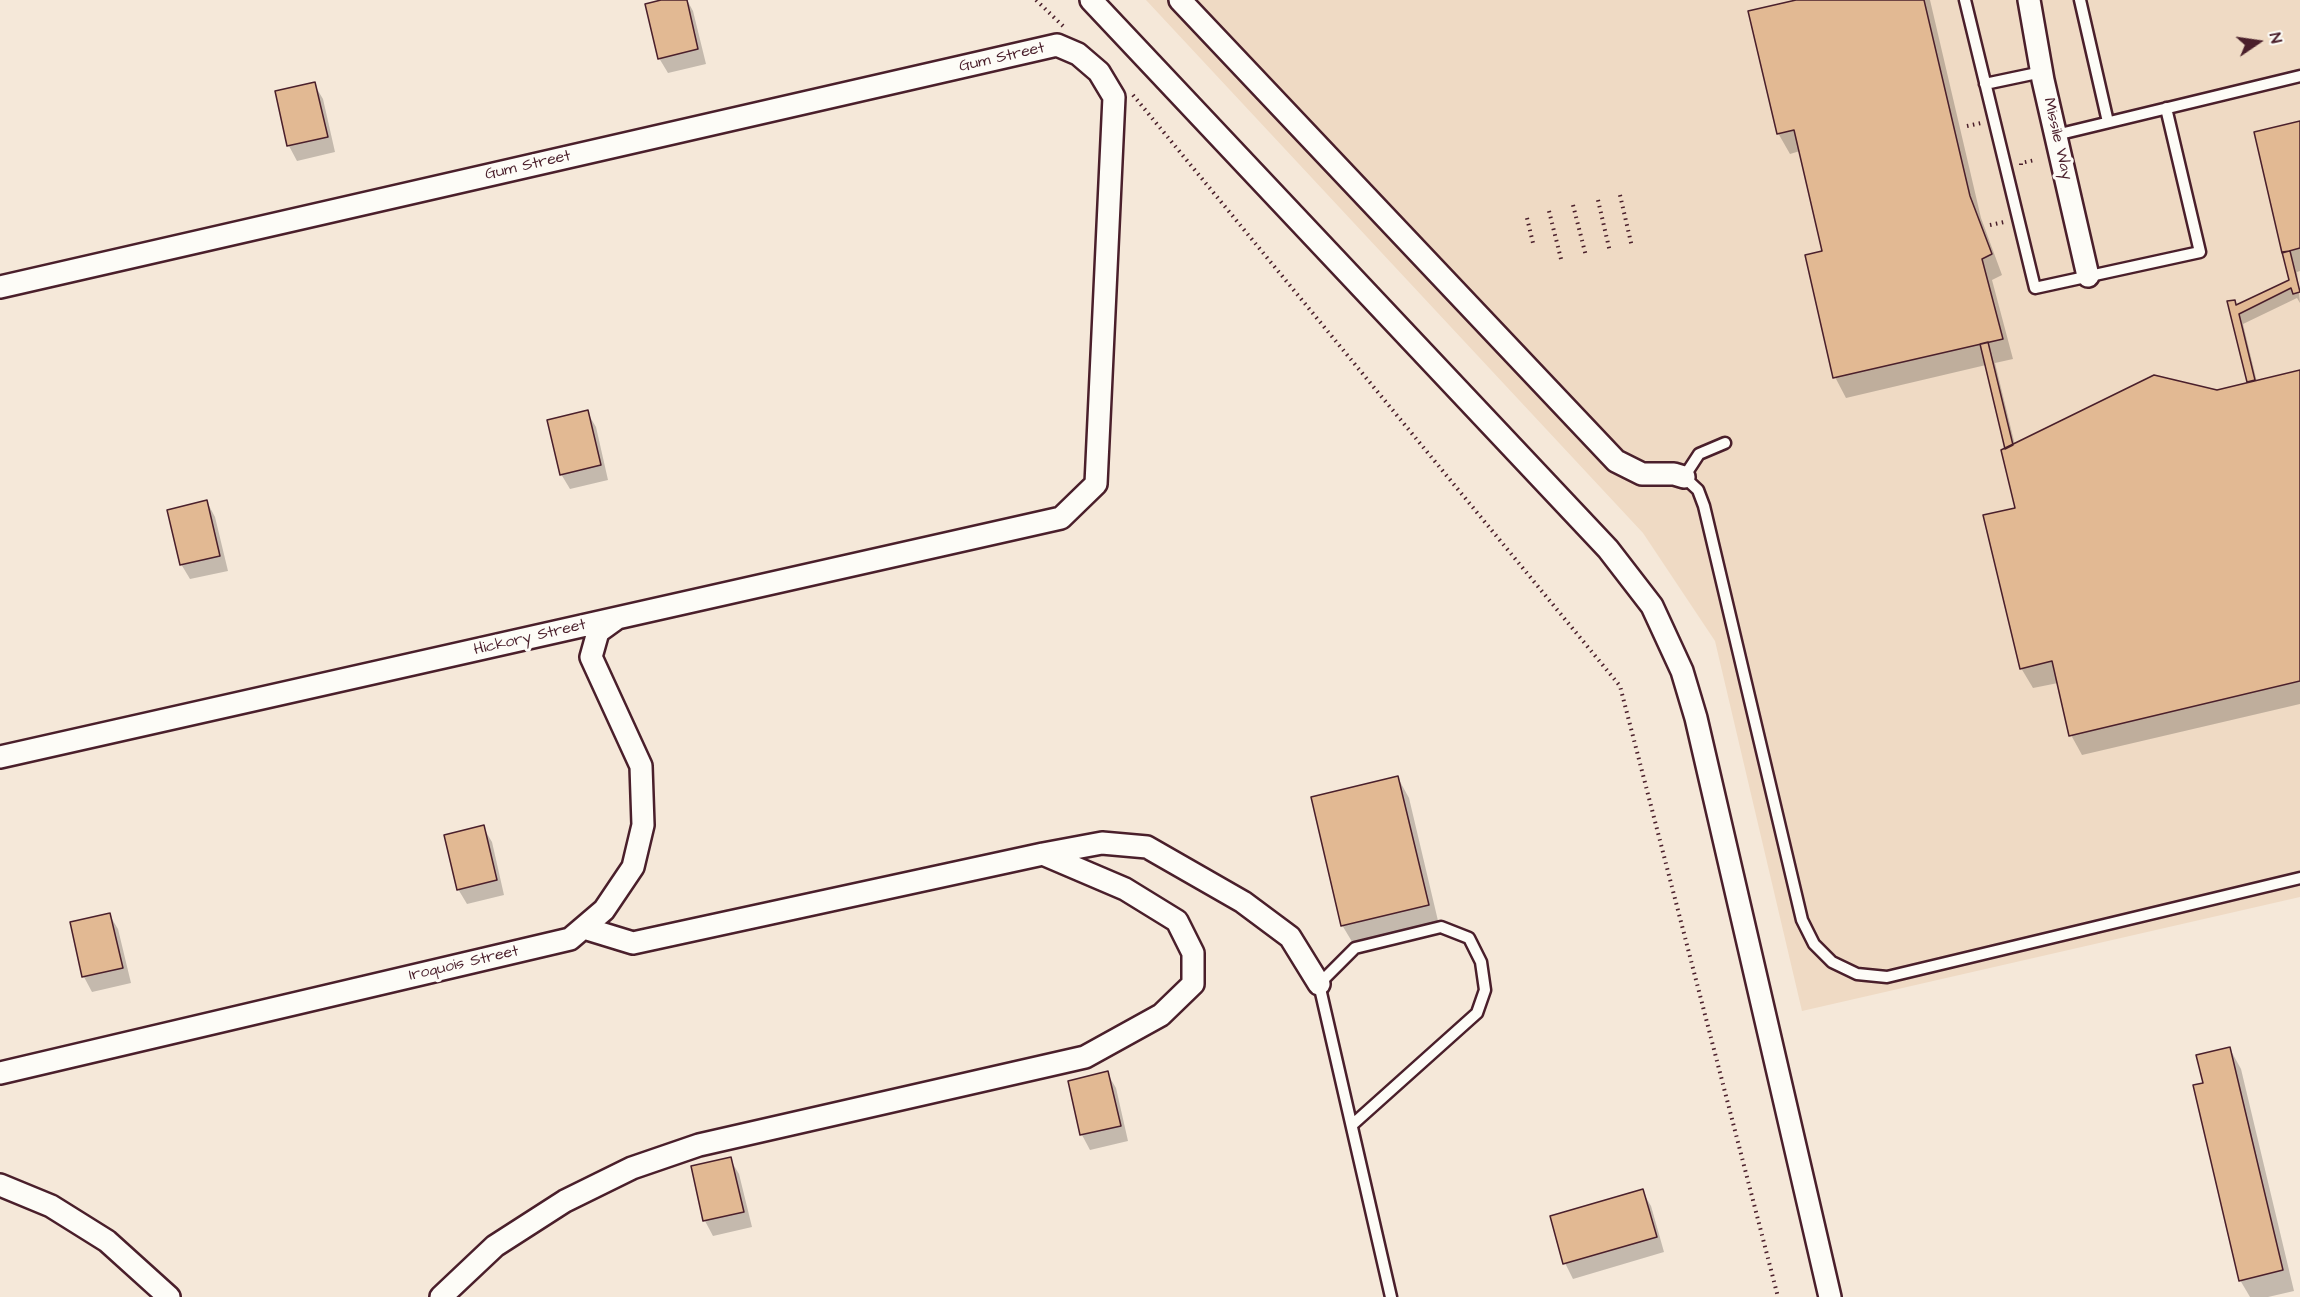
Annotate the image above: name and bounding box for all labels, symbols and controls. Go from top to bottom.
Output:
north arrow [2228,12,2288,72]
text: N [2264,31,2287,45]
street label: Gum Street [957,39,1047,77]
street label: Missile Way [2038,96,2076,182]
street label: Gum Street [483,147,573,185]
street label: Hickory Street [472,616,588,660]
street label: Iroquois Street [407,942,521,986]

